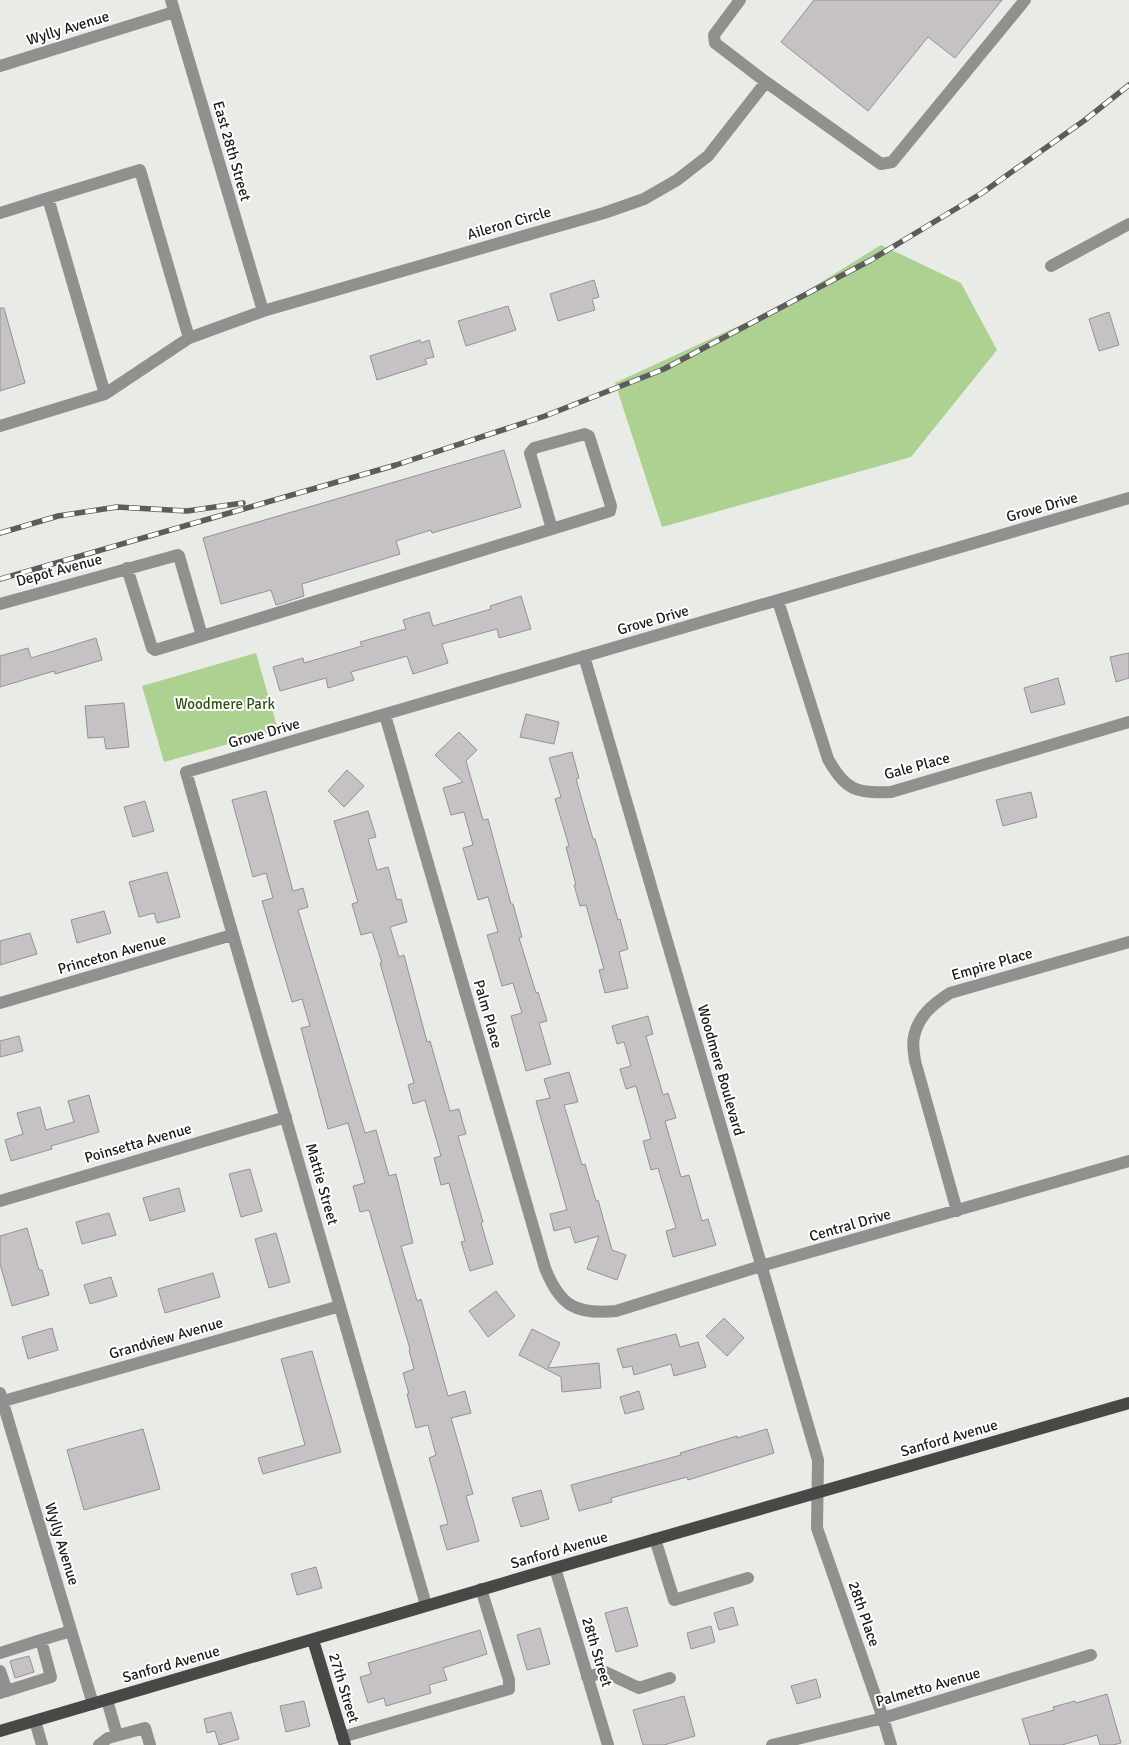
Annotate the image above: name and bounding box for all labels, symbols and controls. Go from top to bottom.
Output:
street label: Wylly Avenue [25,7,111,49]
street label: East 28th Street [209,99,255,203]
street label: Aileron Circle [465,202,553,244]
street label: Grove Drive [1004,488,1080,526]
street label: Depot Avenue [14,550,104,590]
street label: Grove Drive [615,601,691,639]
park label: Woodmere Park [175,695,275,713]
street label: Grove Drive [226,714,302,752]
street label: Gale Place [882,749,952,783]
street label: Princeton Avenue [56,930,168,978]
street label: Empire Place [949,944,1035,984]
street label: Palm Place [470,978,506,1050]
street label: Woodmere Boulevard [694,1002,748,1138]
street label: Poinsetta Avenue [82,1119,194,1167]
street label: Mattie Street [302,1141,342,1227]
street label: Central Drive [807,1205,893,1245]
street label: Grandview Avenue [107,1313,225,1363]
street label: Sanford Avenue [898,1416,1000,1460]
street label: Wylly Avenue [41,1501,83,1587]
street label: Sanford Avenue [508,1528,610,1572]
street label: 28th Place [844,1579,884,1649]
street label: 28th Street [578,1615,616,1689]
street label: Sanford Avenue [120,1642,222,1686]
street label: 27th Street [325,1651,363,1725]
street label: Palmetto Avenue [874,1663,982,1711]

